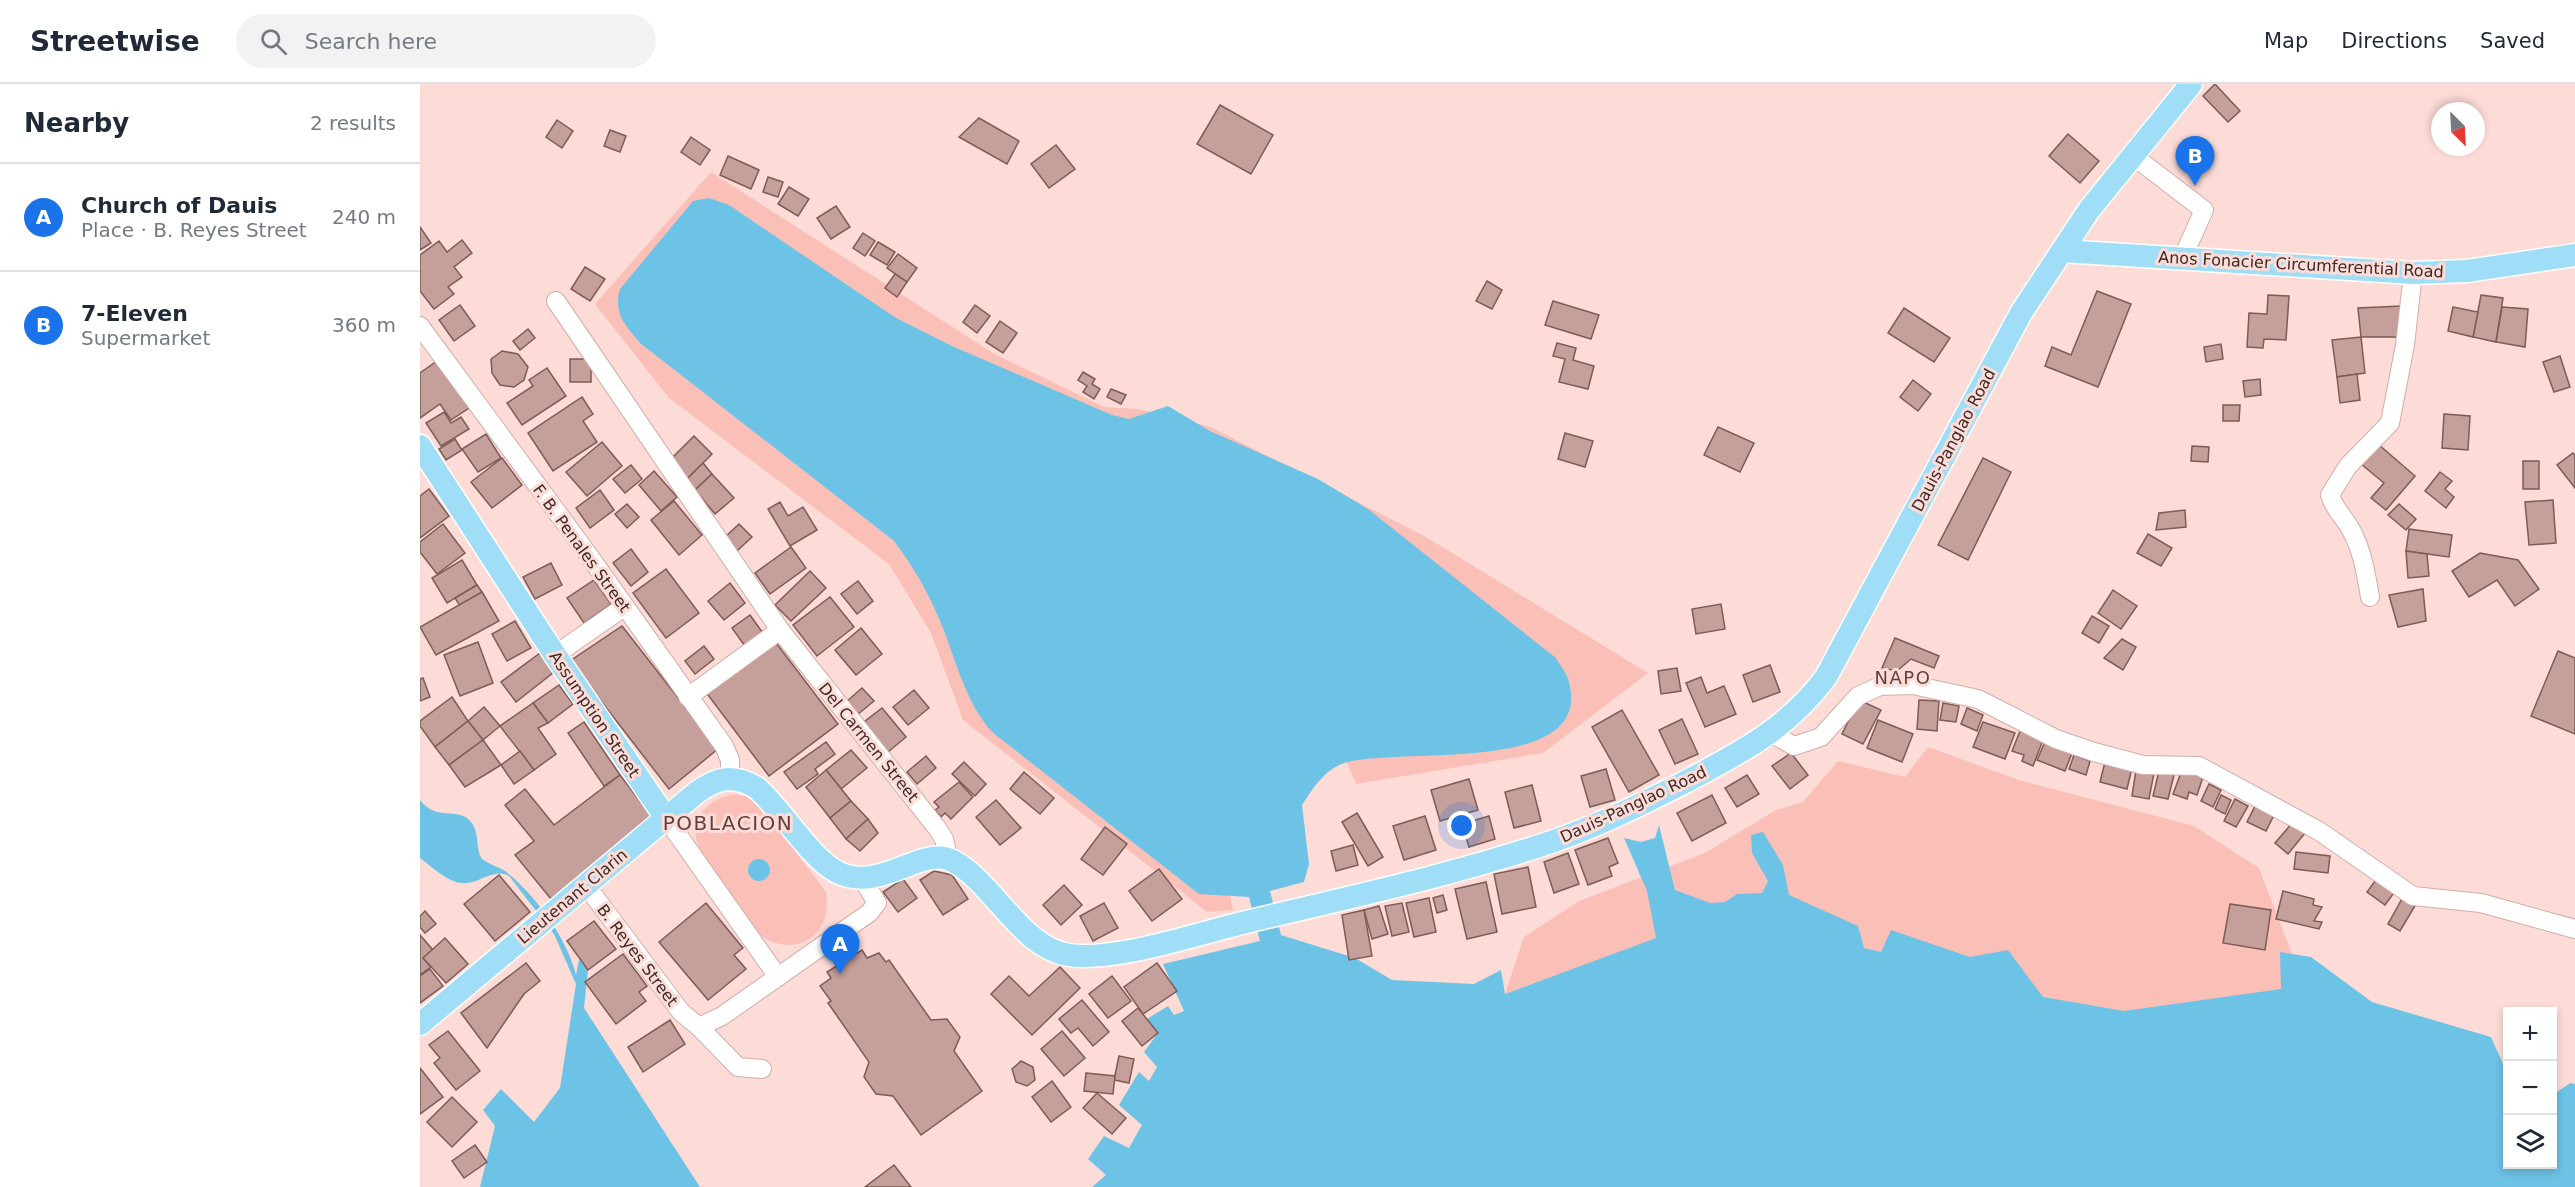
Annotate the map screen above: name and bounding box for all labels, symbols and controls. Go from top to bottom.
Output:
search box [236,14,656,68]
text: Streetwise [30,25,200,58]
icon: search [257,25,290,58]
text: Search here [305,29,437,54]
text: Map [2264,29,2308,53]
text: Directions [2341,29,2447,53]
text: Saved [2480,29,2545,53]
north arrow [2431,102,2485,156]
text: Nearby [24,108,129,138]
text: 2 results [310,111,396,135]
pin: B [2176,136,2214,186]
text: Church of Dauis [81,193,277,218]
text: A [36,205,51,229]
text: 240 m [332,205,396,229]
text: Place · B. Reyes Street [81,218,307,242]
street label: Anos Fonacier Circumferential Road [2158,248,2444,281]
text: 7-Eleven [81,301,188,326]
text: B [36,313,51,337]
text: 360 m [332,313,396,337]
text: Supermarket [81,326,210,350]
street label: Dauis-Panglao Road [1908,366,1999,515]
street label: F. B. Penales Street [529,481,634,616]
street label: Assumption Street [545,648,644,781]
district label: NAPO [1875,667,1931,688]
street label: Del Carmen Street [815,679,923,806]
street label: Dauis-Panglao Road [1557,762,1709,847]
district label: POBLACION [663,811,793,835]
your location [1447,811,1476,840]
street label: Lieutenant Clarin [514,845,631,948]
street label: B. Reyes Street [593,901,682,1010]
pin: A [820,924,860,974]
map controls [2503,1007,2557,1169]
button: + [2503,1007,2557,1061]
button: − [2503,1061,2557,1115]
button: layers [2503,1115,2557,1169]

